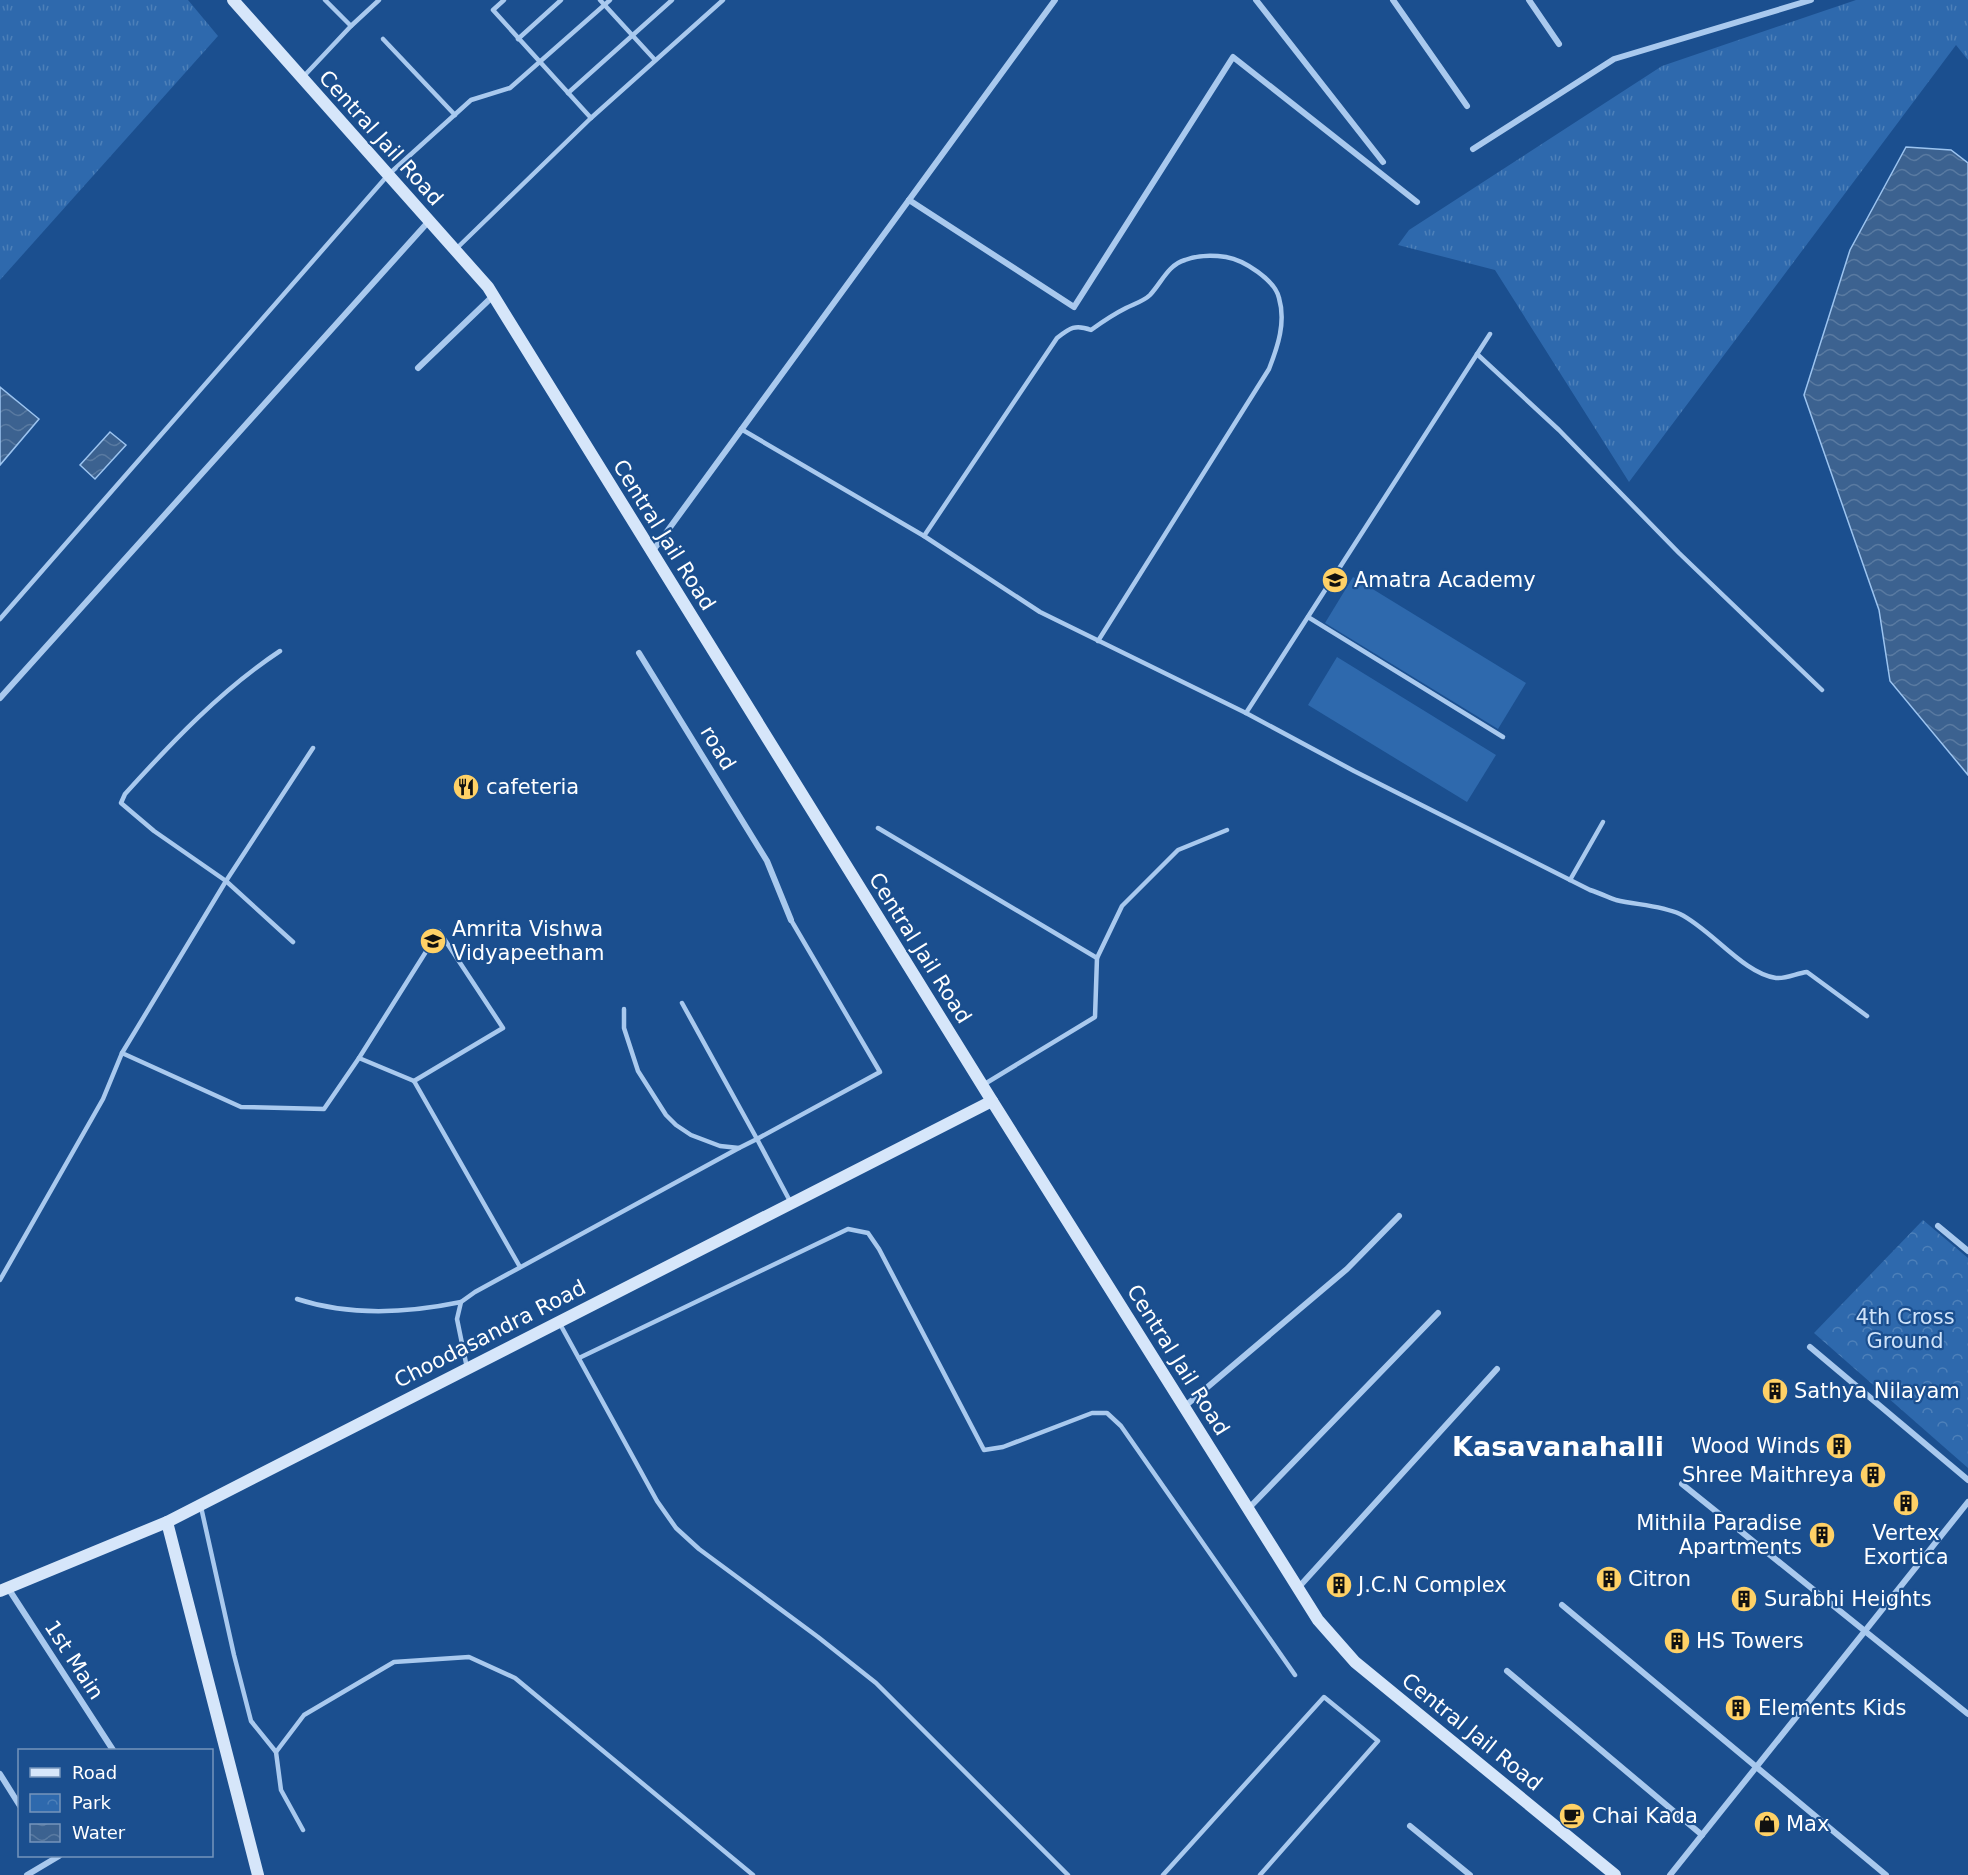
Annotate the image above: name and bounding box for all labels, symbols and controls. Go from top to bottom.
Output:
street label: Central Jail Road [314,66,448,210]
street label: Central Jail Road [608,455,720,615]
school or university icon: Amatra Academy [1320,565,1350,595]
place label: Amatra Academy [1354,568,1536,592]
street label: road [696,722,740,774]
restaurant icon: cafeteria [451,772,481,802]
place label: cafeteria [486,775,579,799]
street label: Central Jail Road [864,868,976,1028]
place label: Amrita Vishwa Vidyapeetham [452,917,604,965]
school or university icon: Amrita Vishwa Vidyapeetham [418,926,448,956]
street label: Choodasandra Road [390,1275,590,1393]
street label: Central Jail Road [1122,1280,1234,1440]
park label: 4th Cross Ground [1855,1305,1955,1353]
building icon: Sathya Nilayam [1760,1376,1790,1406]
place label: Sathya Nilayam [1794,1379,1960,1403]
district label: Kasavanahalli [1452,1431,1664,1462]
building icon: Wood Winds [1824,1431,1854,1461]
place label: Wood Winds [1691,1434,1820,1458]
building icon: Shree Maithreya [1858,1460,1888,1490]
place label: Shree Maithreya [1682,1463,1854,1487]
building icon: Vertex Exortica [1891,1488,1921,1518]
place label: Mithila Paradise Apartments [1636,1511,1802,1559]
building icon: Mithila Paradise Apartments [1807,1520,1837,1550]
place label: Vertex Exortica [1863,1521,1949,1569]
building icon: Citron [1594,1564,1624,1594]
place label: Citron [1628,1567,1691,1591]
building icon: J.C.N Complex [1324,1570,1354,1600]
place label: J.C.N Complex [1356,1573,1507,1597]
building icon: Surabhi Heights [1729,1584,1759,1614]
place label: Surabhi Heights [1764,1587,1932,1611]
street label: 1st Main [40,1616,108,1704]
building icon: HS Towers [1662,1626,1692,1656]
place label: HS Towers [1696,1629,1804,1653]
street label: Central Jail Road [1397,1668,1547,1796]
building icon: Elements Kids [1723,1693,1753,1723]
place label: Elements Kids [1758,1696,1906,1720]
legend [18,1749,213,1857]
text: Road [72,1762,117,1783]
text: Park [72,1792,111,1813]
cafe icon: Chai Kada [1557,1801,1587,1831]
place label: Chai Kada [1592,1804,1698,1828]
shop icon: Max [1752,1809,1782,1839]
place label: Max [1786,1812,1829,1836]
text: Water [72,1822,126,1843]

